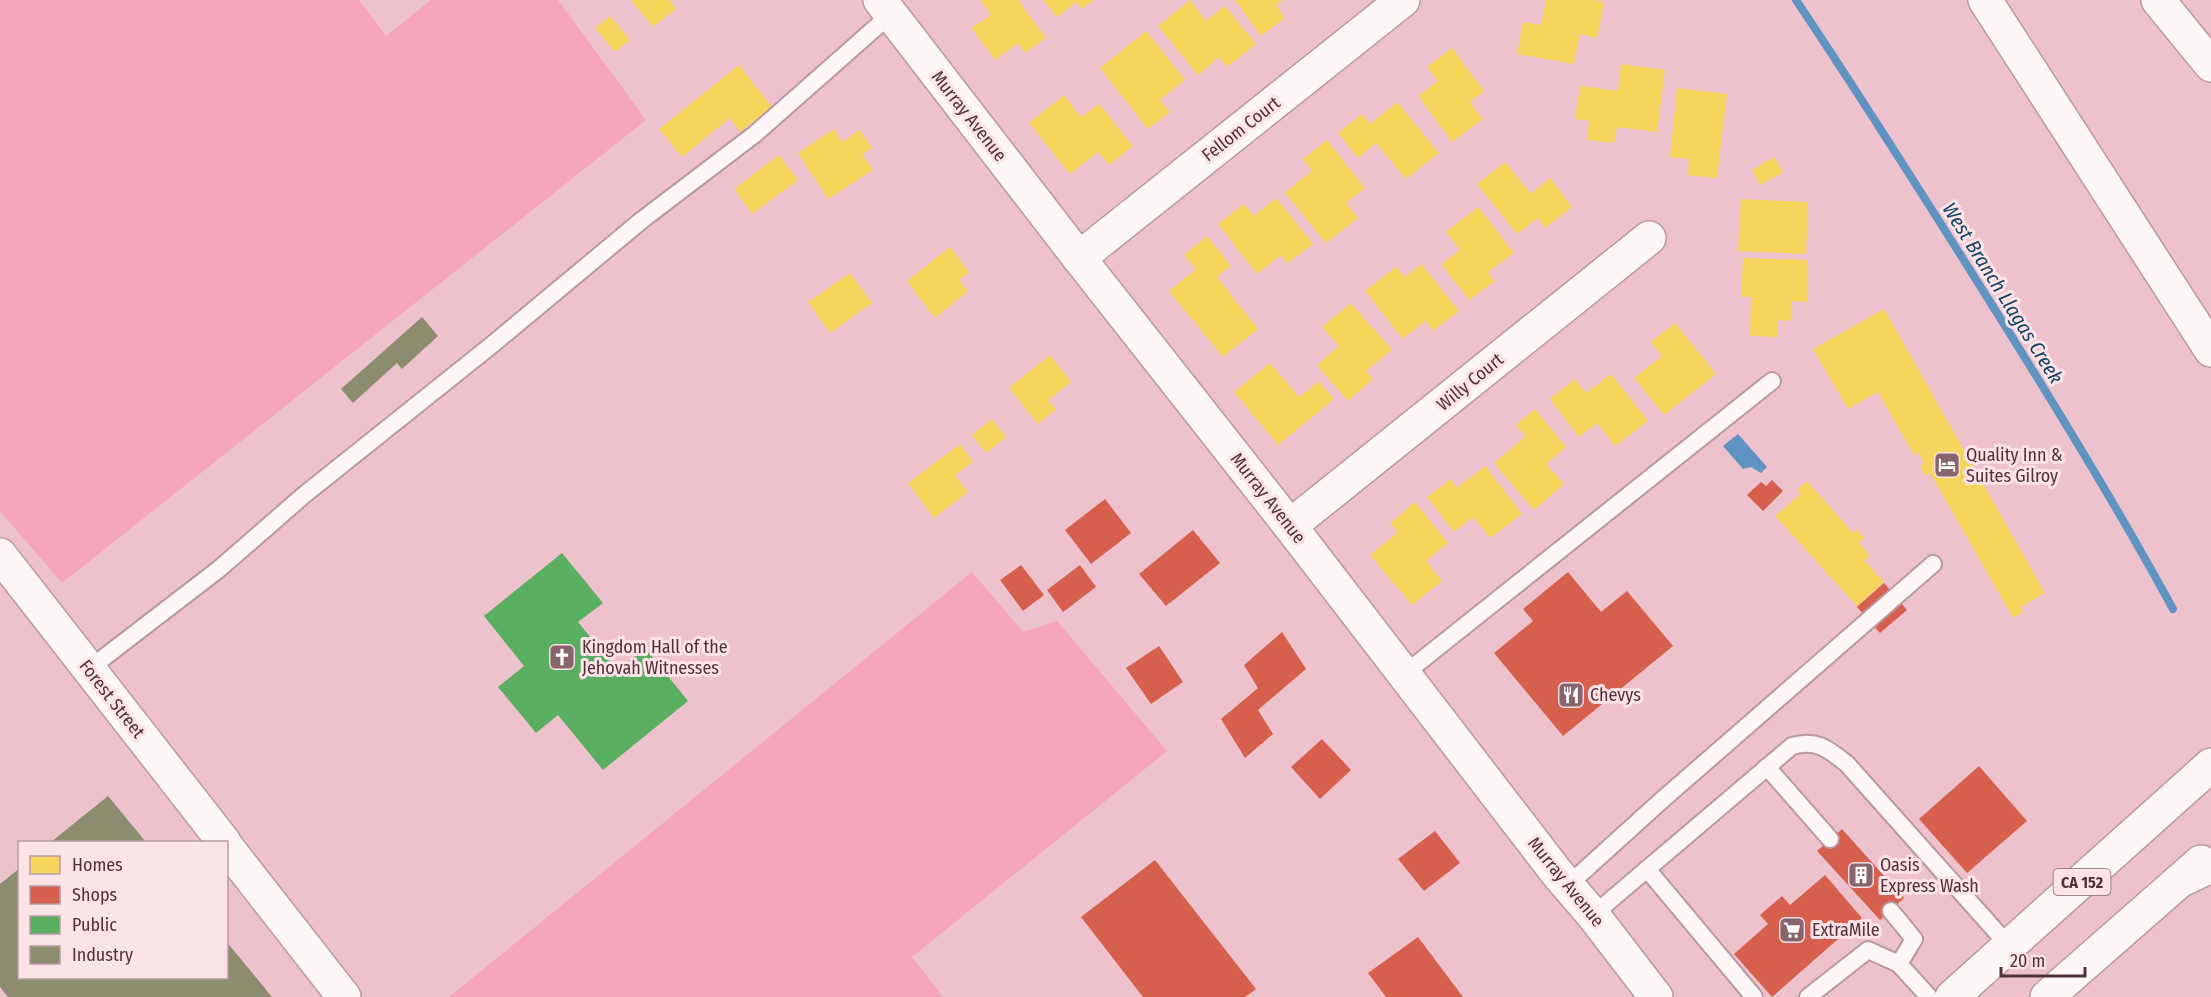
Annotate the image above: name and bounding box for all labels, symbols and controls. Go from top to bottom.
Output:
street label: Murray Avenue [927,66,1011,166]
street label: Fellom Court [1198,92,1284,166]
water label: West Branch Llagas Creek [1938,198,2068,388]
street label: Willy Court [1432,348,1508,416]
place label: Quality Inn & Suites Gilroy [1966,444,2063,487]
street label: Murray Avenue [1226,448,1310,548]
hotel icon: Quality Inn & Suites Gilroy [1932,450,1962,480]
place label: Kingdom Hall of the Jehovah Witnesses [582,636,728,679]
church icon: Kingdom Hall of the Jehovah Witnesses [547,642,577,672]
street label: Forest Street [75,655,150,743]
restaurant icon: Chevys [1556,680,1586,710]
place label: Chevys [1590,684,1641,706]
street label: Murray Avenue [1523,833,1609,931]
legend [18,841,228,979]
text: Homes [72,854,123,876]
place label: Oasis Express Wash [1880,854,1979,897]
building icon: Oasis Express Wash [1846,860,1876,890]
road number: CA 152 [2054,869,2110,895]
text: Shops [72,884,117,906]
text: Public [72,914,117,936]
supermarket icon: ExtraMile [1777,915,1807,945]
place label: ExtraMile [1812,919,1880,941]
scale bar [2001,940,2085,978]
text: Industry [72,944,133,966]
text: 20 m [2010,950,2045,972]

